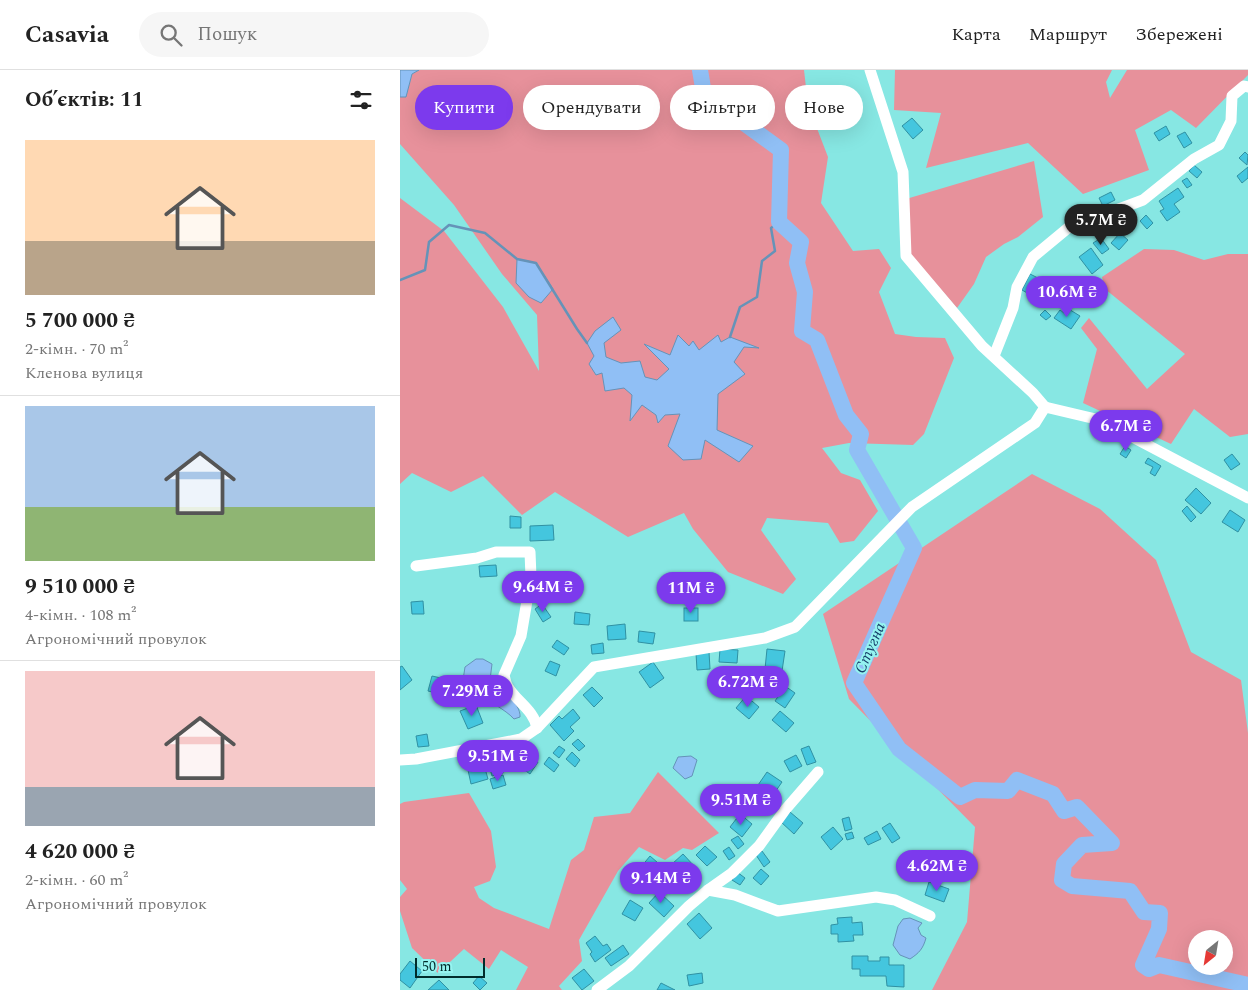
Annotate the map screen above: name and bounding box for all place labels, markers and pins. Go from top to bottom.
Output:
pin: 5.7M ₴ [1060,204,1142,246]
pin: 10.6M ₴ [1021,276,1113,318]
pin: 6.7M ₴ [1085,410,1167,452]
pin: 9.64M ₴ [497,570,589,613]
pin: 11M ₴ [656,572,726,614]
pin: 6.72M ₴ [702,666,794,708]
pin: 7.29M ₴ [426,674,518,717]
pin: 9.51M ₴ [452,740,544,782]
pin: 9.51M ₴ [695,784,787,826]
pin: 4.62M ₴ [891,850,983,892]
pin: 9.14M ₴ [615,862,707,904]

